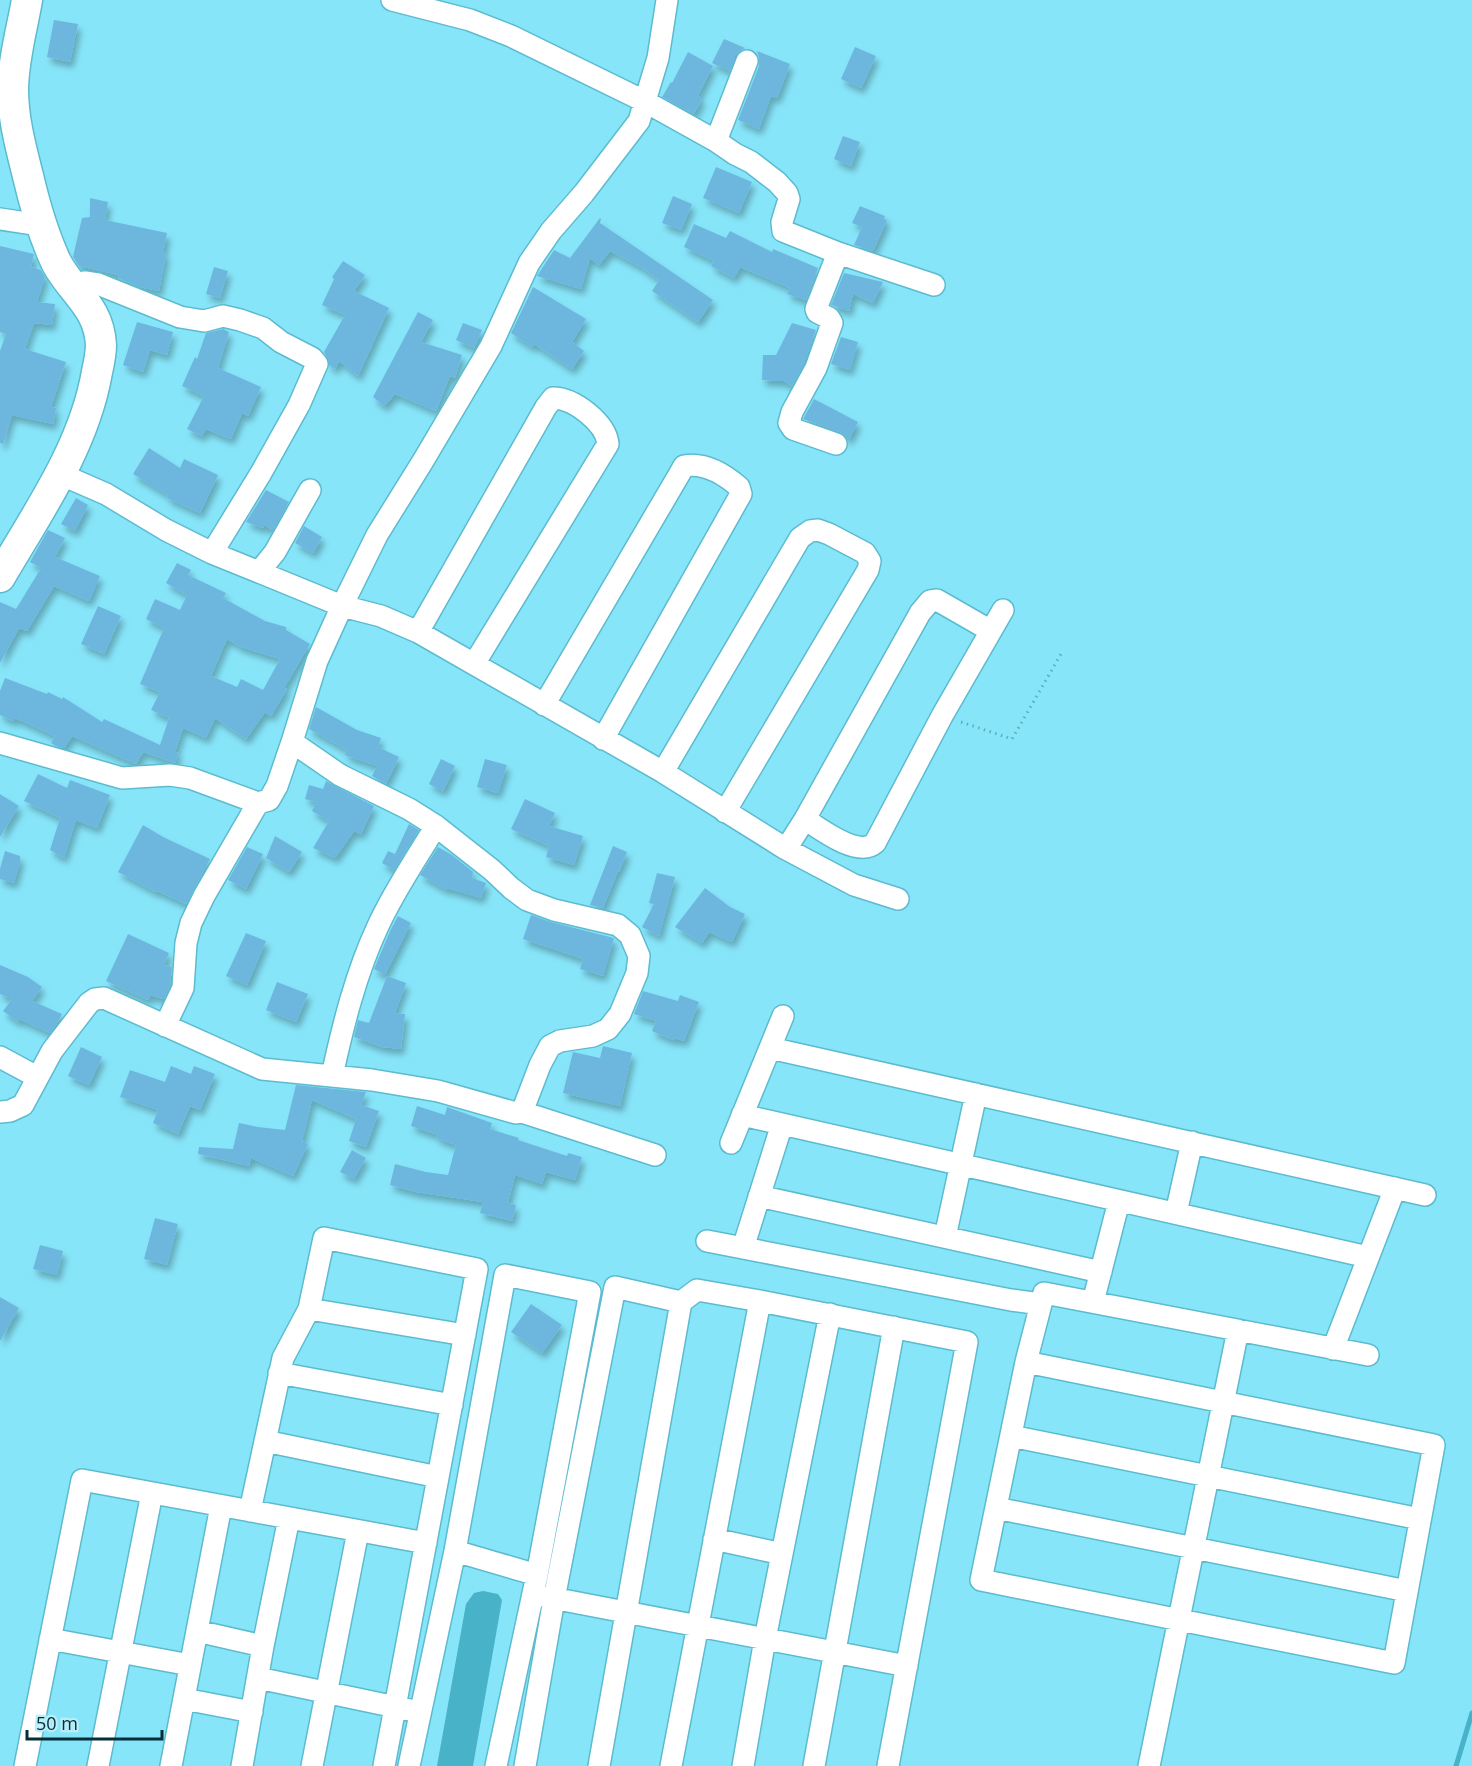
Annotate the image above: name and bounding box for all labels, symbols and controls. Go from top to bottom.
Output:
scale bar [27,1703,162,1741]
text: 50 m [36,1711,78,1735]

